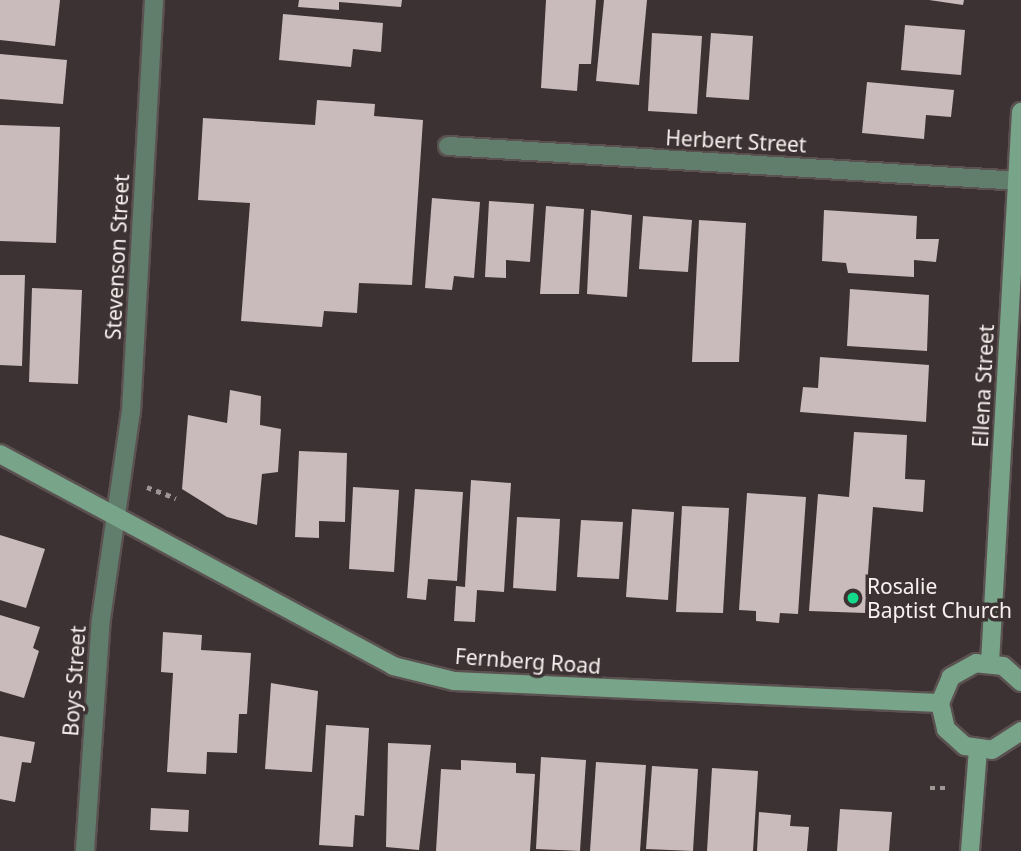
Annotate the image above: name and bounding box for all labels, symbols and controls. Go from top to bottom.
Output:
street label: Herbert Street [665,125,807,157]
street label: Stevenson Street [100,174,134,340]
street label: Ellena Street [967,324,999,448]
place label: Rosalie Baptist Church [867,573,1012,623]
marker: Rosalie Baptist Church [845,590,861,606]
street label: Boys Street [58,625,90,737]
street label: Fernberg Road [454,643,602,679]

